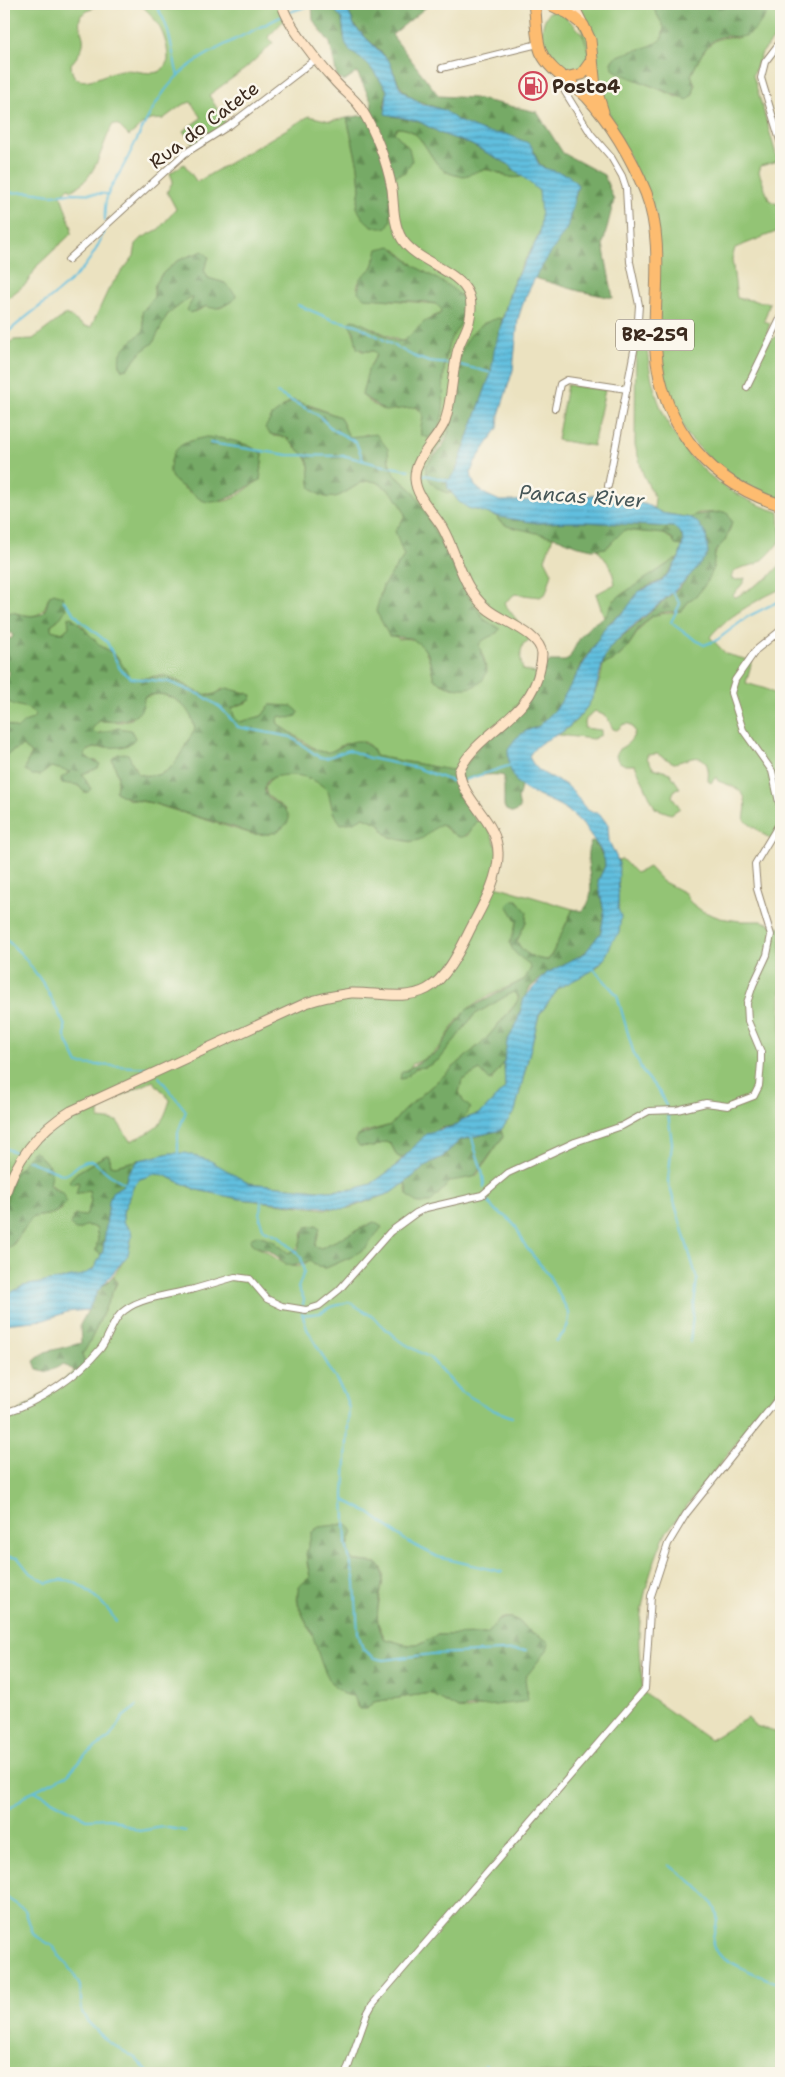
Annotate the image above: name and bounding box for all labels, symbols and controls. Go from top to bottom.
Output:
fuel station icon: Posto4 [518,71,548,101]
place label: Posto4 [552,74,621,99]
street label: Rua do Catete [144,76,264,174]
road number: BR-259 [616,320,694,350]
water label: Pancas River [518,479,646,513]

